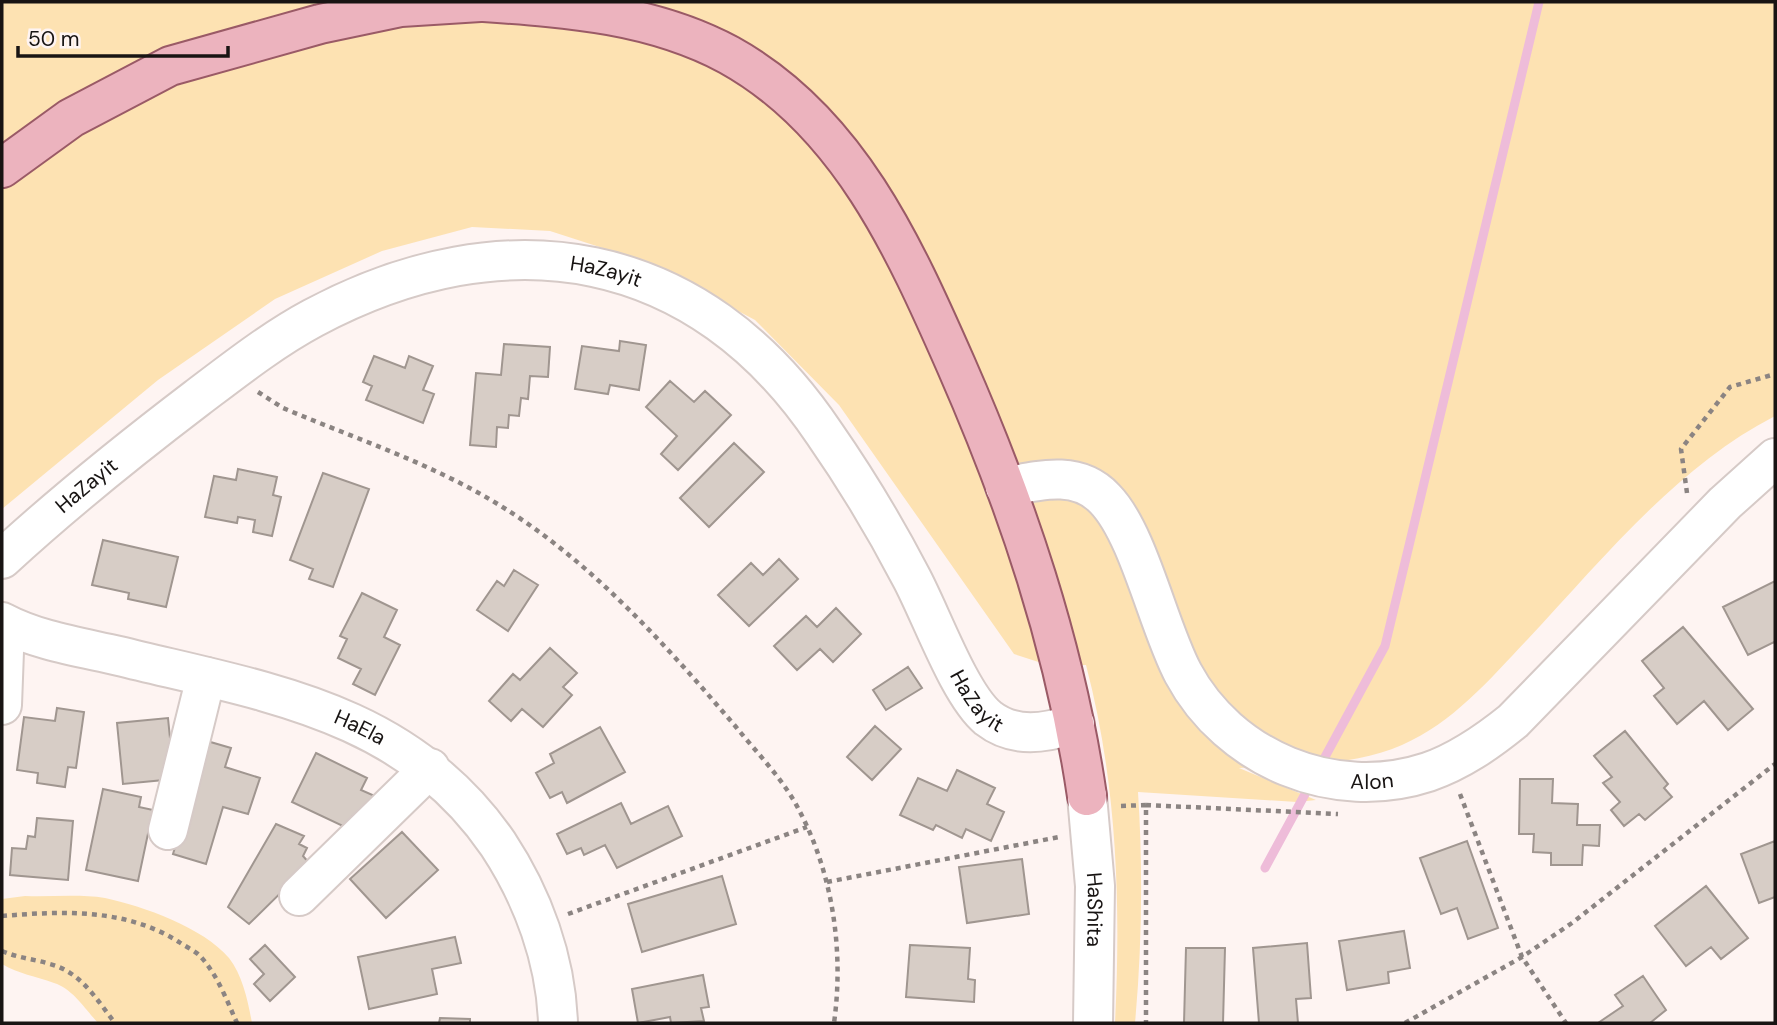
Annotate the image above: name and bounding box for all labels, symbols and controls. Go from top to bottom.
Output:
scale bar [18,14,228,58]
text: 50 m [28,25,79,53]
street label: HaZayit [568,249,646,294]
street label: HaZayit [49,451,124,520]
street label: HaZayit [943,665,1008,739]
street label: HaEla [330,703,391,752]
street label: Alon [1350,766,1395,796]
street label: HaShita [1080,871,1109,947]

